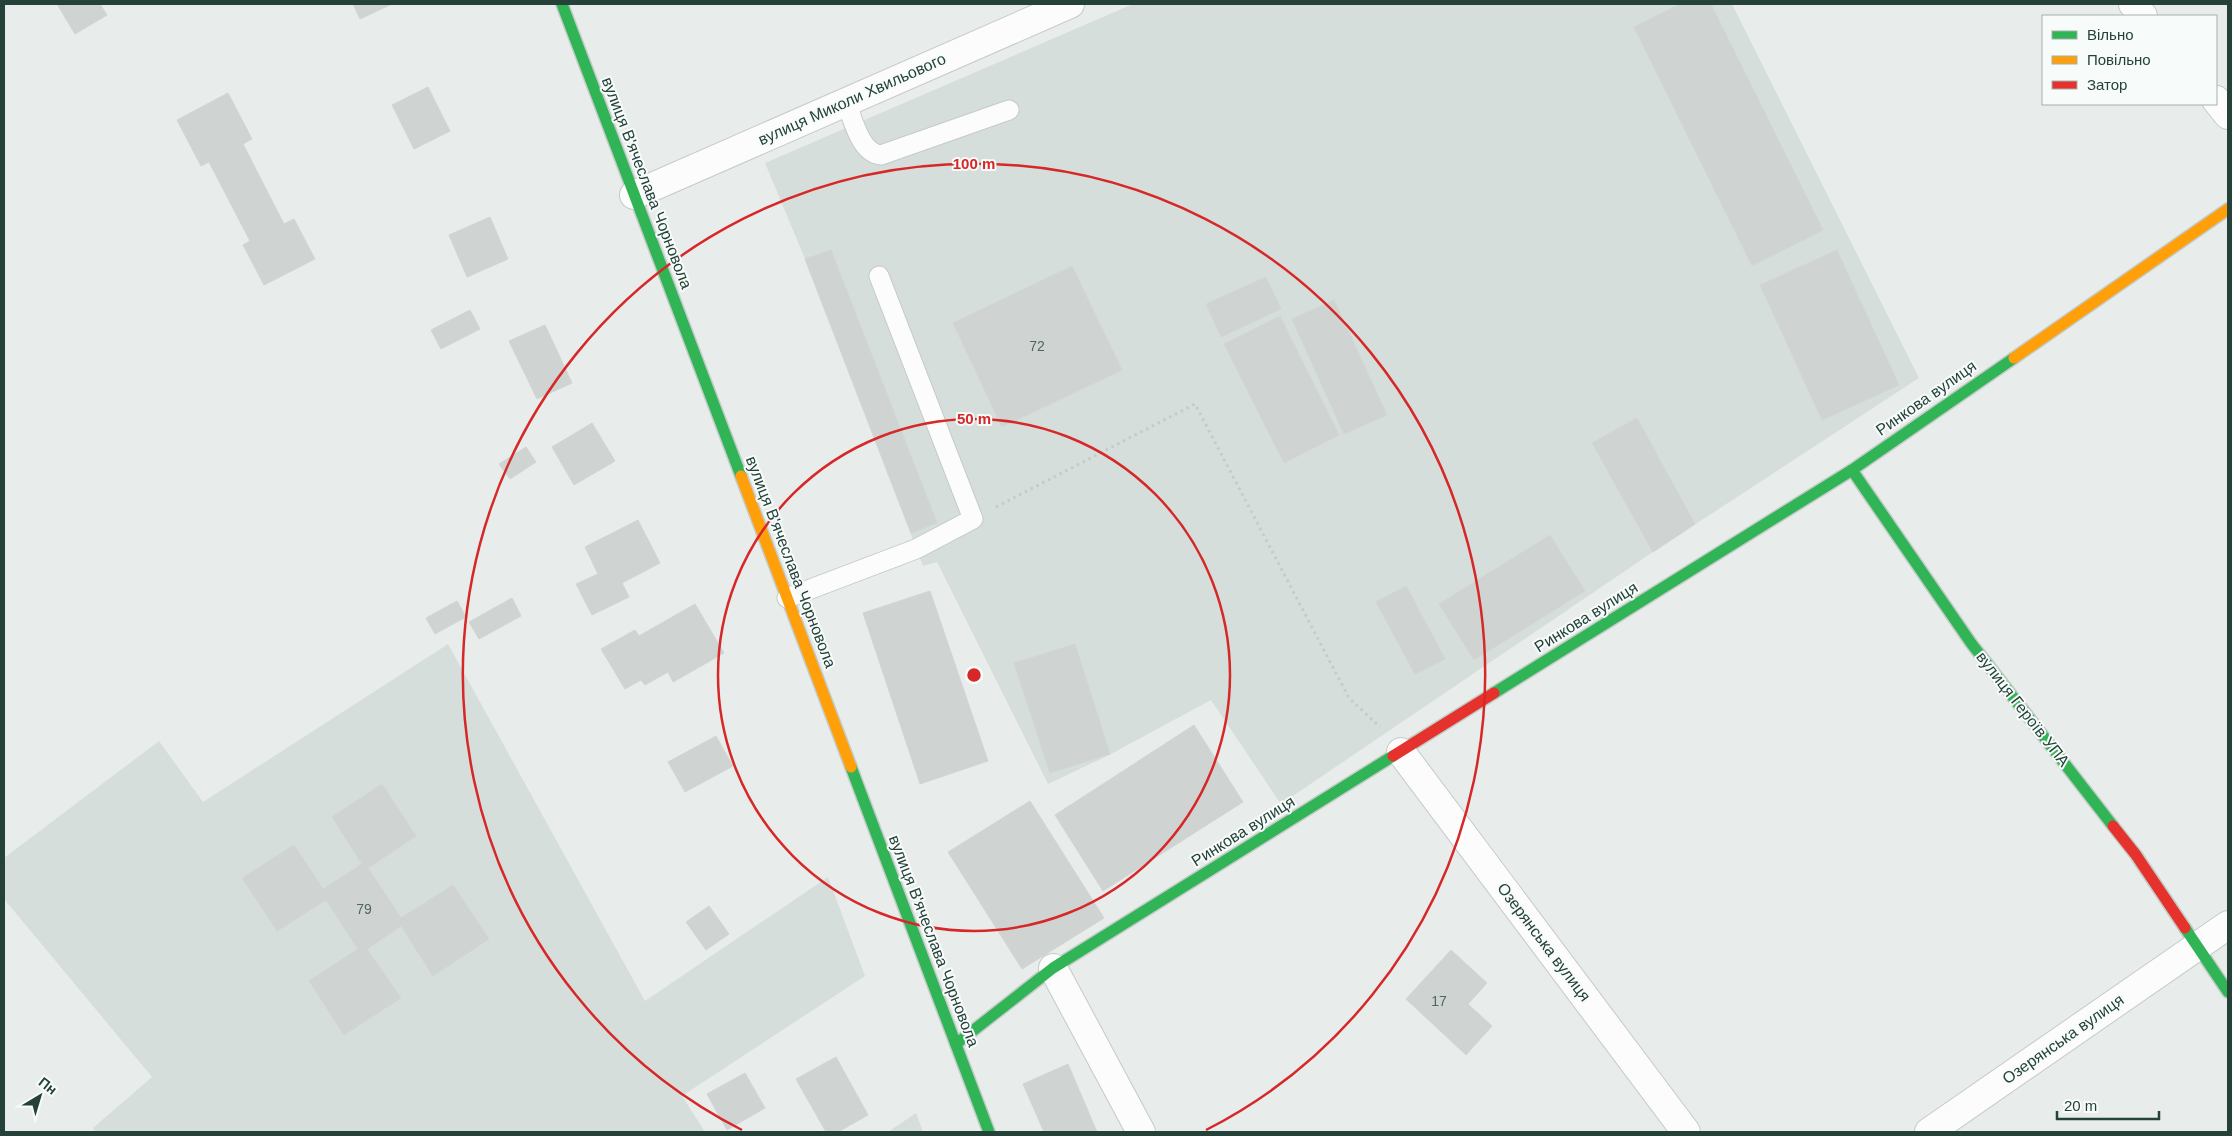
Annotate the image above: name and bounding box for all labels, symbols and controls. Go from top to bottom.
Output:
legend [2042,15,2217,105]
text: Вільно [2087,26,2134,43]
street label: вулиця Миколи Хвильового [756,50,948,148]
text: Повільно [2087,51,2151,68]
street label: вулиця В'ячеслава Чорновола [599,75,695,291]
text: Затор [2087,76,2127,93]
text: 100 m [953,155,995,172]
house number: 72 [1029,338,1045,354]
street label: Ринкова вулиця [1873,357,1979,439]
text: 50 m [957,410,991,427]
street label: вулиця В'ячеслава Чорновола [743,454,839,670]
street label: Ринкова вулиця [1531,579,1641,655]
street label: вулиця Героїв УПА [1973,648,2073,770]
centre of rings [965,666,983,684]
street label: Ринкова вулиця [1188,793,1298,869]
street label: вулиця В'ячеслава Чорновола [886,833,982,1049]
street label: Озерянська вулиця [1494,880,1594,1004]
house number: 79 [356,901,372,917]
street label: Озерянська вулиця [1999,991,2127,1087]
house number: 17 [1431,993,1447,1009]
north arrow [15,1071,65,1121]
text: Пн [36,1074,60,1098]
scale bar [2057,1088,2160,1120]
text: 20 m [2064,1097,2097,1114]

